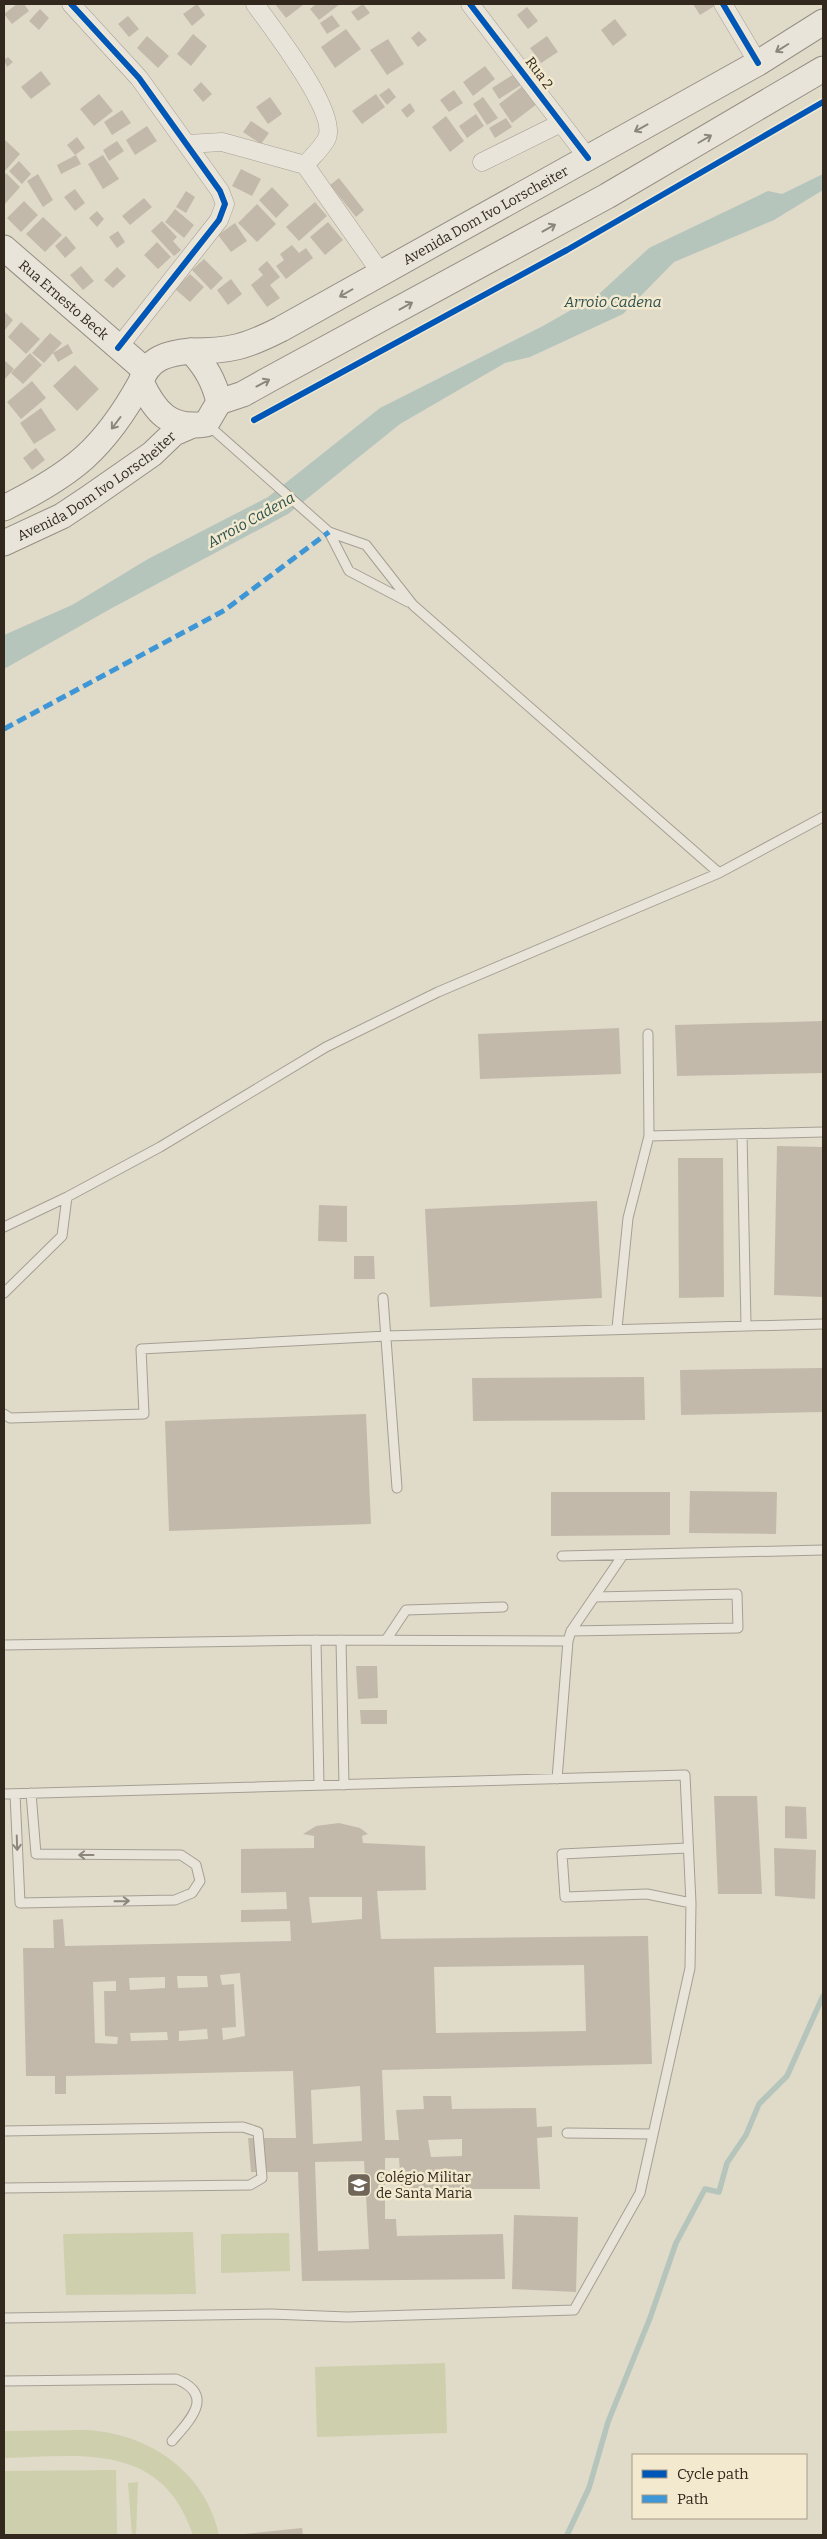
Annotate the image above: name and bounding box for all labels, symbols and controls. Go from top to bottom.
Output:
one-way arrow [775,43,789,53]
street label: Rua 2 [521,54,557,92]
one-way arrow [633,123,648,133]
one-way arrow [698,134,713,144]
street label: Avenida Dom Ivo Lorscheiter [400,162,571,268]
one-way arrow [541,222,556,232]
street label: Rua Ernesto Beck [15,256,112,343]
one-way arrow [339,288,353,298]
water label: Arroio Cadena [563,293,662,311]
one-way arrow [399,301,414,311]
one-way arrow [256,378,271,388]
one-way arrow [111,416,121,430]
street label: Avenida Dom Ivo Lorscheiter [14,428,179,544]
water label: Arroio Cadena [203,489,298,552]
one-way arrow [13,1834,22,1850]
one-way arrow [79,1850,95,1859]
one-way arrow [114,1896,130,1906]
place label: Colégio Militar de Santa Maria [376,2169,473,2202]
school or university icon: Colégio Militar de Santa Maria [346,2172,372,2198]
legend [632,2454,807,2519]
text: Cycle path [677,2465,749,2483]
text: Path [677,2490,709,2508]

